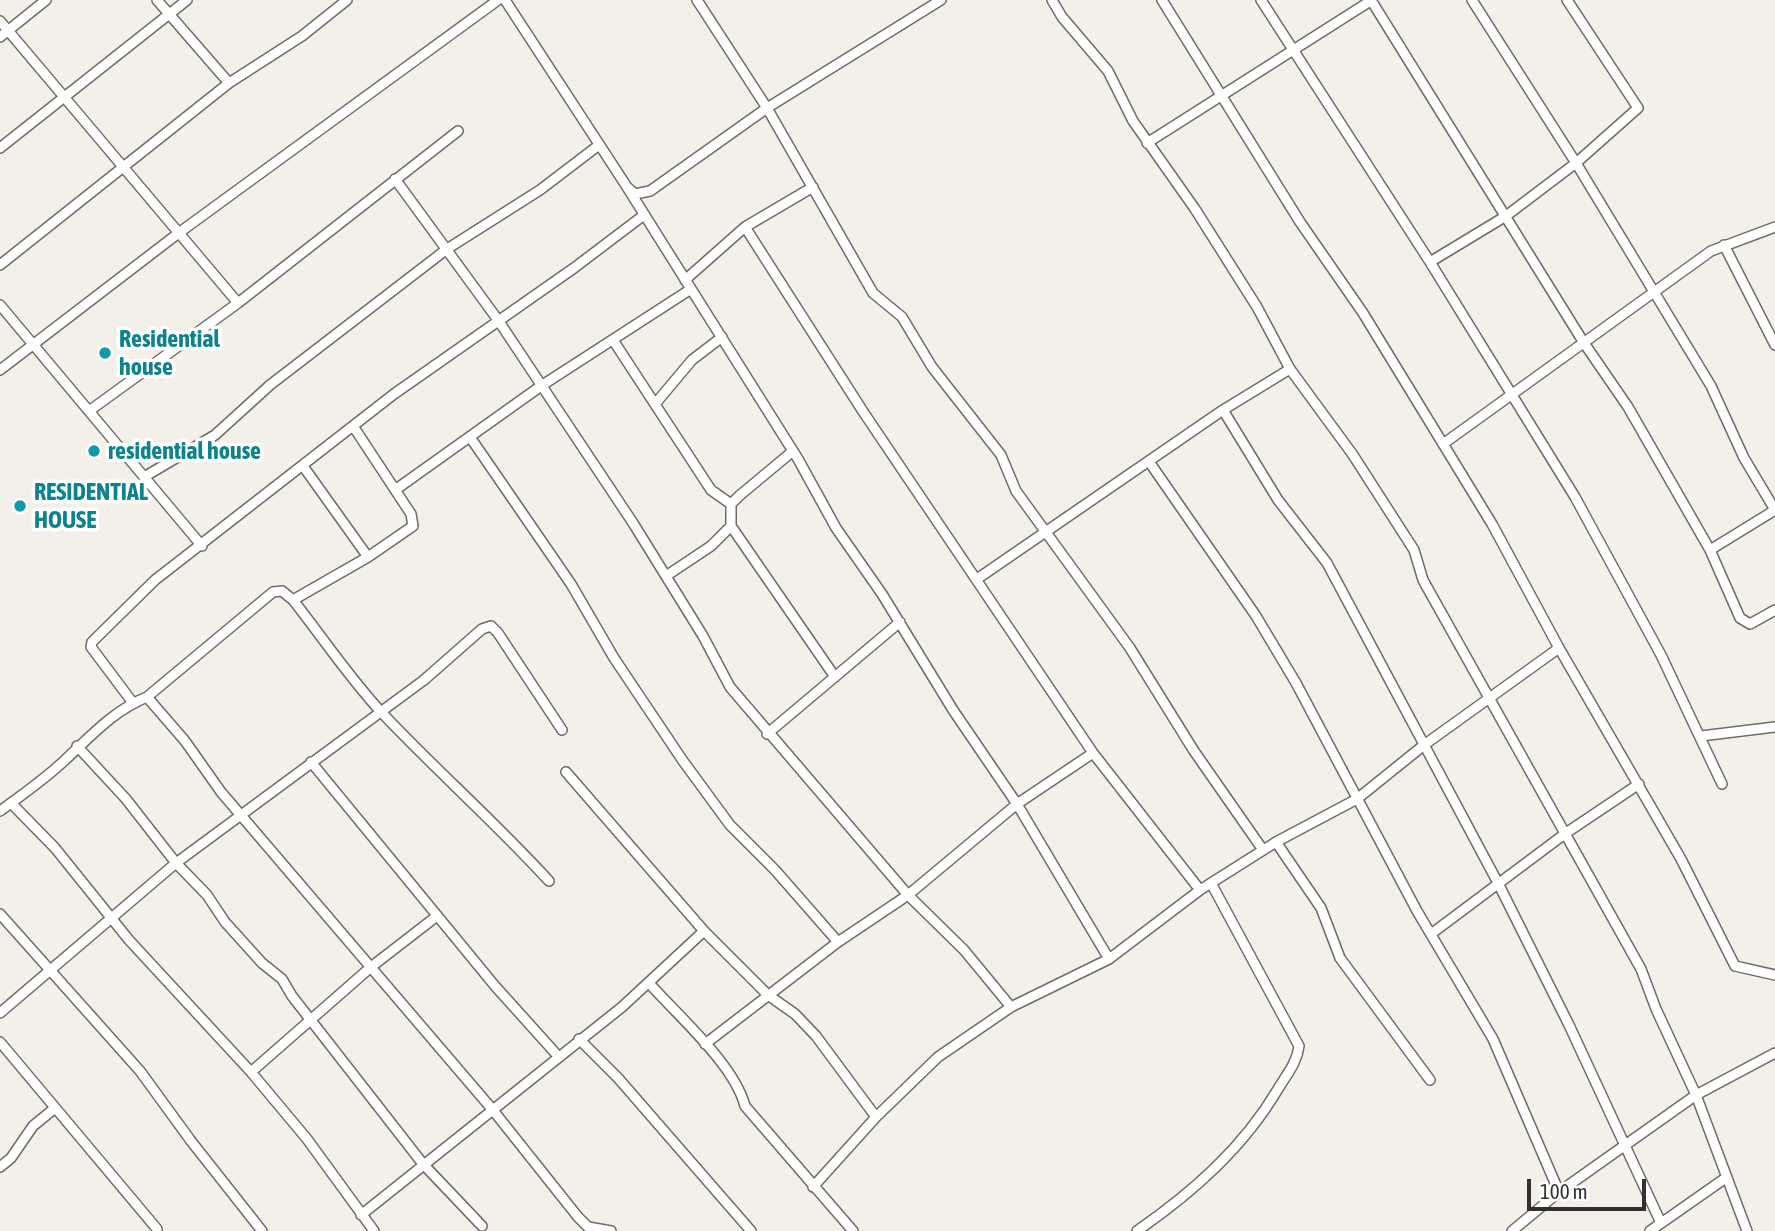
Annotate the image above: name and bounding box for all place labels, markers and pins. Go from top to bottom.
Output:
place label: Residential house [119,325,220,381]
marker: Residential house [97,345,113,361]
place label: residential house [108,437,261,465]
marker: residential house [86,443,102,459]
place label: RESIDENTIAL HOUSE [34,478,148,534]
marker: RESIDENTIAL HOUSE [12,498,28,514]

